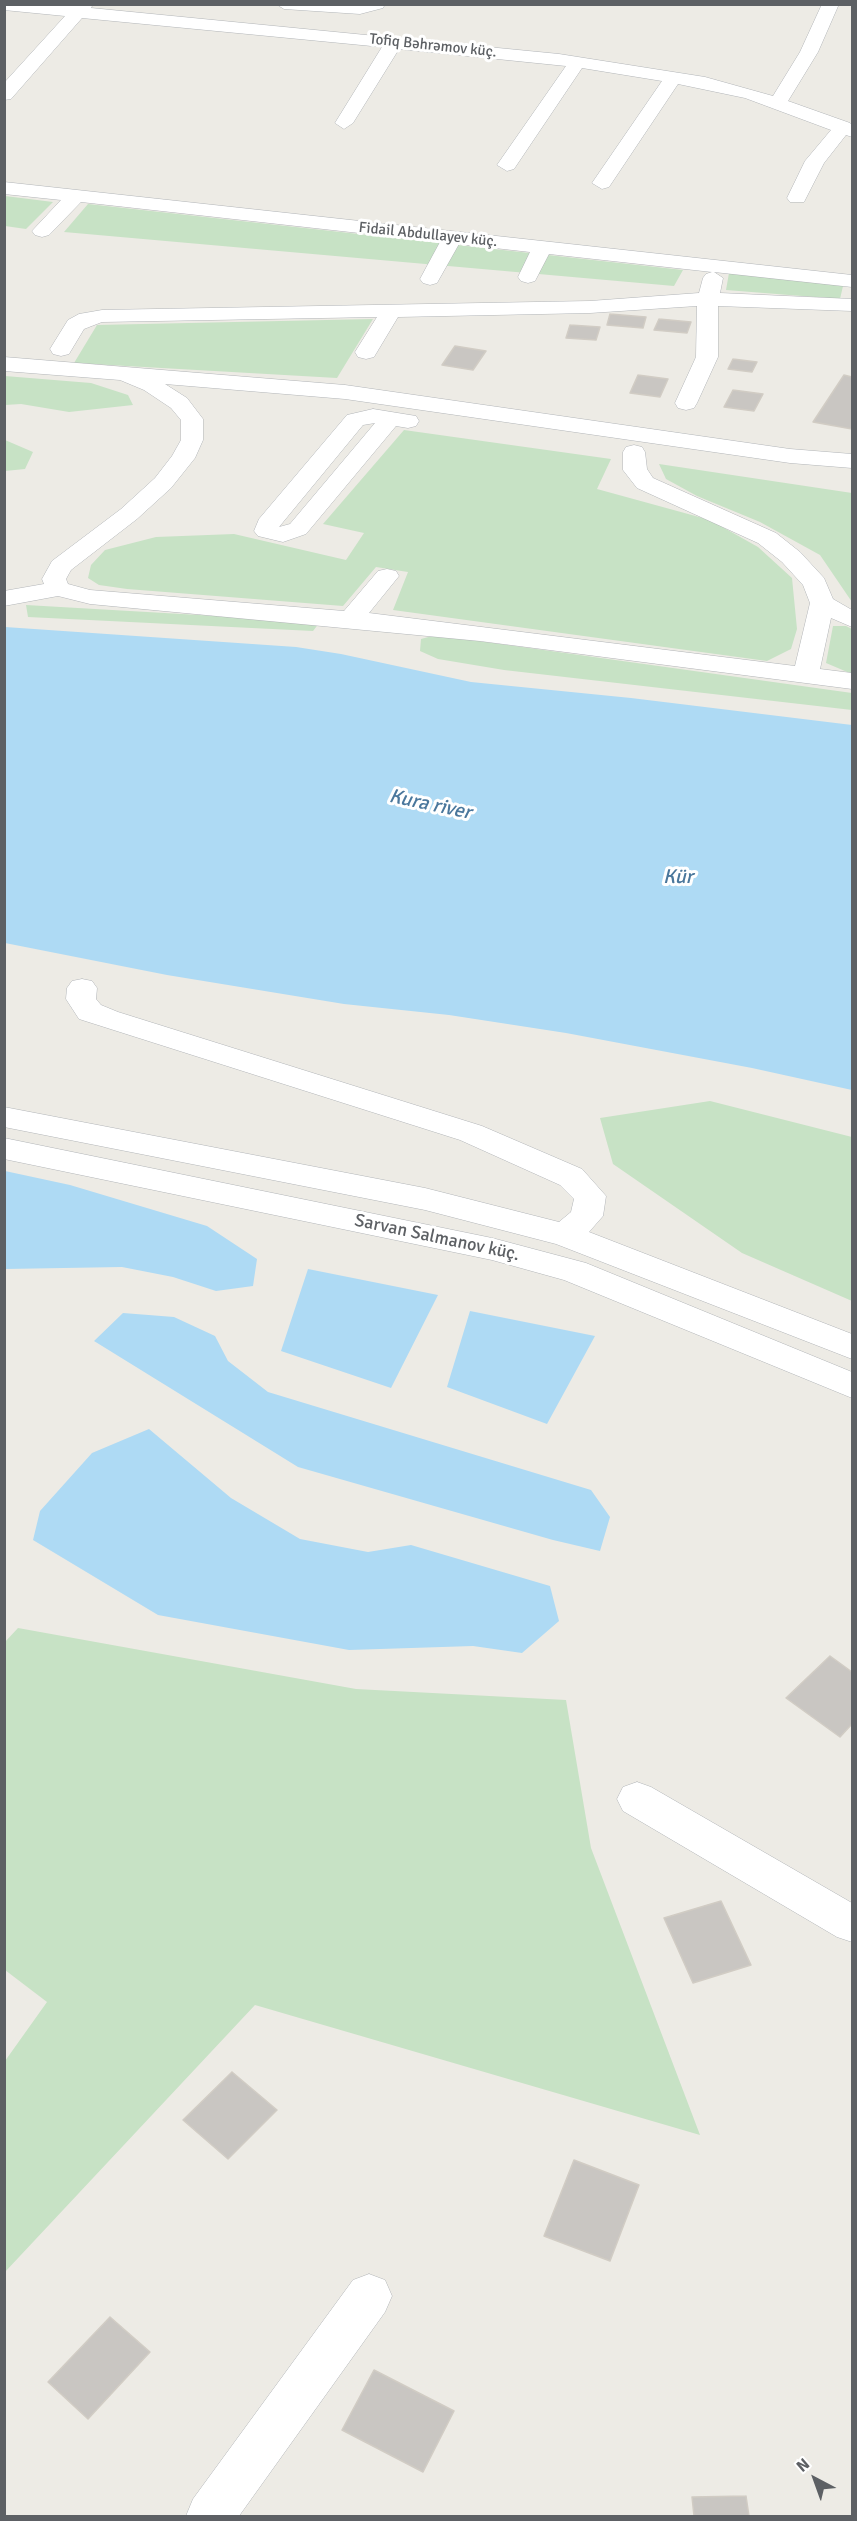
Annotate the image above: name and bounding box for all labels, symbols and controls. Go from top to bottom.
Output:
street label: Tofiq Bəhrəmov küç. [369,30,497,62]
street label: Fidail Abdullayev küç. [358,219,498,251]
water label: Kura river [387,785,473,825]
water label: Kür [663,866,693,890]
street label: Sarvan Salmanov küç. [353,1210,521,1266]
north arrow [785,2449,845,2509]
text: N [792,2454,814,2477]

